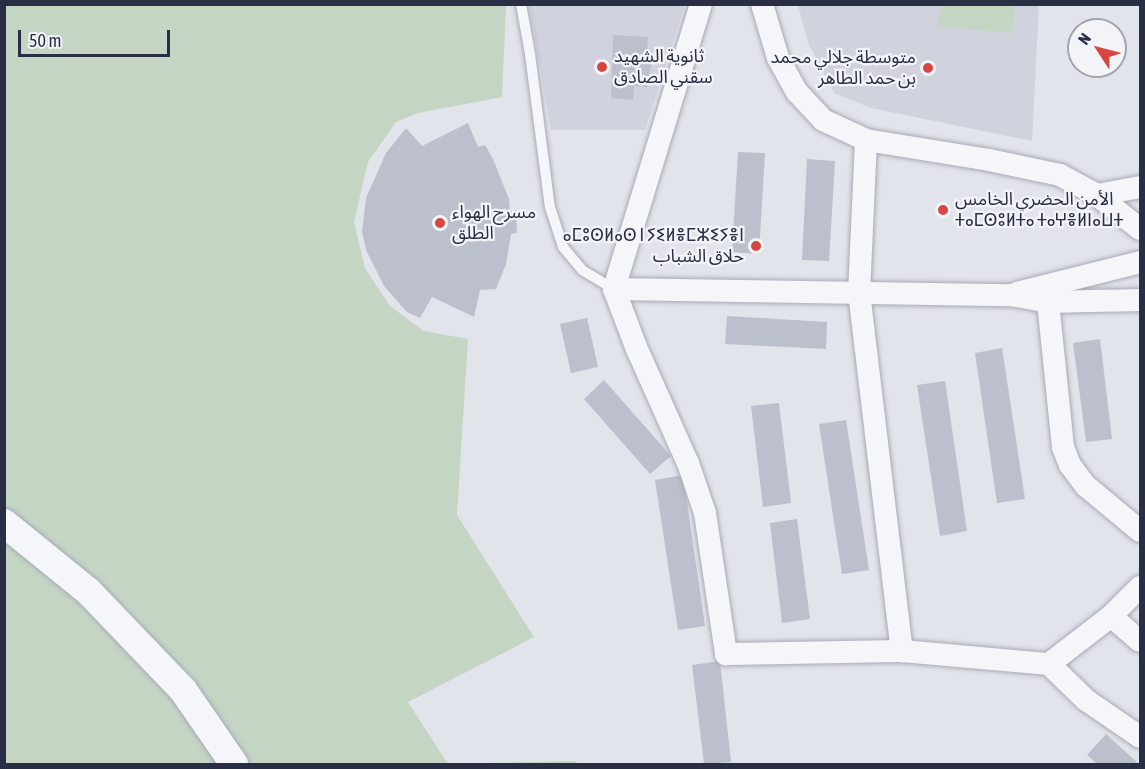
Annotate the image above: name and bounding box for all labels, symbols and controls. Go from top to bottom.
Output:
scale bar [21,18,172,56]
north arrow [1067,18,1127,78]
text: N [1074,29,1094,48]
text: 50 m [29,30,61,51]
place label: ثانوية الشهيد سقني الصادق [614,46,713,88]
place label: متوسطة جلالي محمد بن حمد الطاهر [771,47,916,90]
marker: ثانوية الشهيد سقني الصادق [595,60,609,74]
marker: متوسطة جلالي محمد بن حمد الطاهر [921,61,935,75]
place label: الأمن الحضري الخامس ⵜⴰⵎⵙⵓⵍⵜⴰ ⵜⴰⵖⴻⵍⵏⴰⵡⵜ [955,189,1123,232]
place label: مسرح الهواء الطلق [452,202,536,244]
marker: الأمن الحضري الخامس ⵜⴰⵎⵙⵓⵍⵜⴰ ⵜⴰⵖⴻⵍⵏⴰⵡⵜ [936,203,950,217]
marker: مسرح الهواء الطلق [433,216,447,230]
place label: ⴰⵎⵓⵙⵍⴰⵙ ⵏ ⵢⵉⵍⴻⵎⵣⵉⵢⴻⵏ حلاق الشباب [563,225,744,268]
marker: ⴰⵎⵓⵙⵍⴰⵙ ⵏ ⵢⵉⵍⴻⵎⵣⵉⵢⴻⵏ حلاق الشباب [749,239,763,253]

